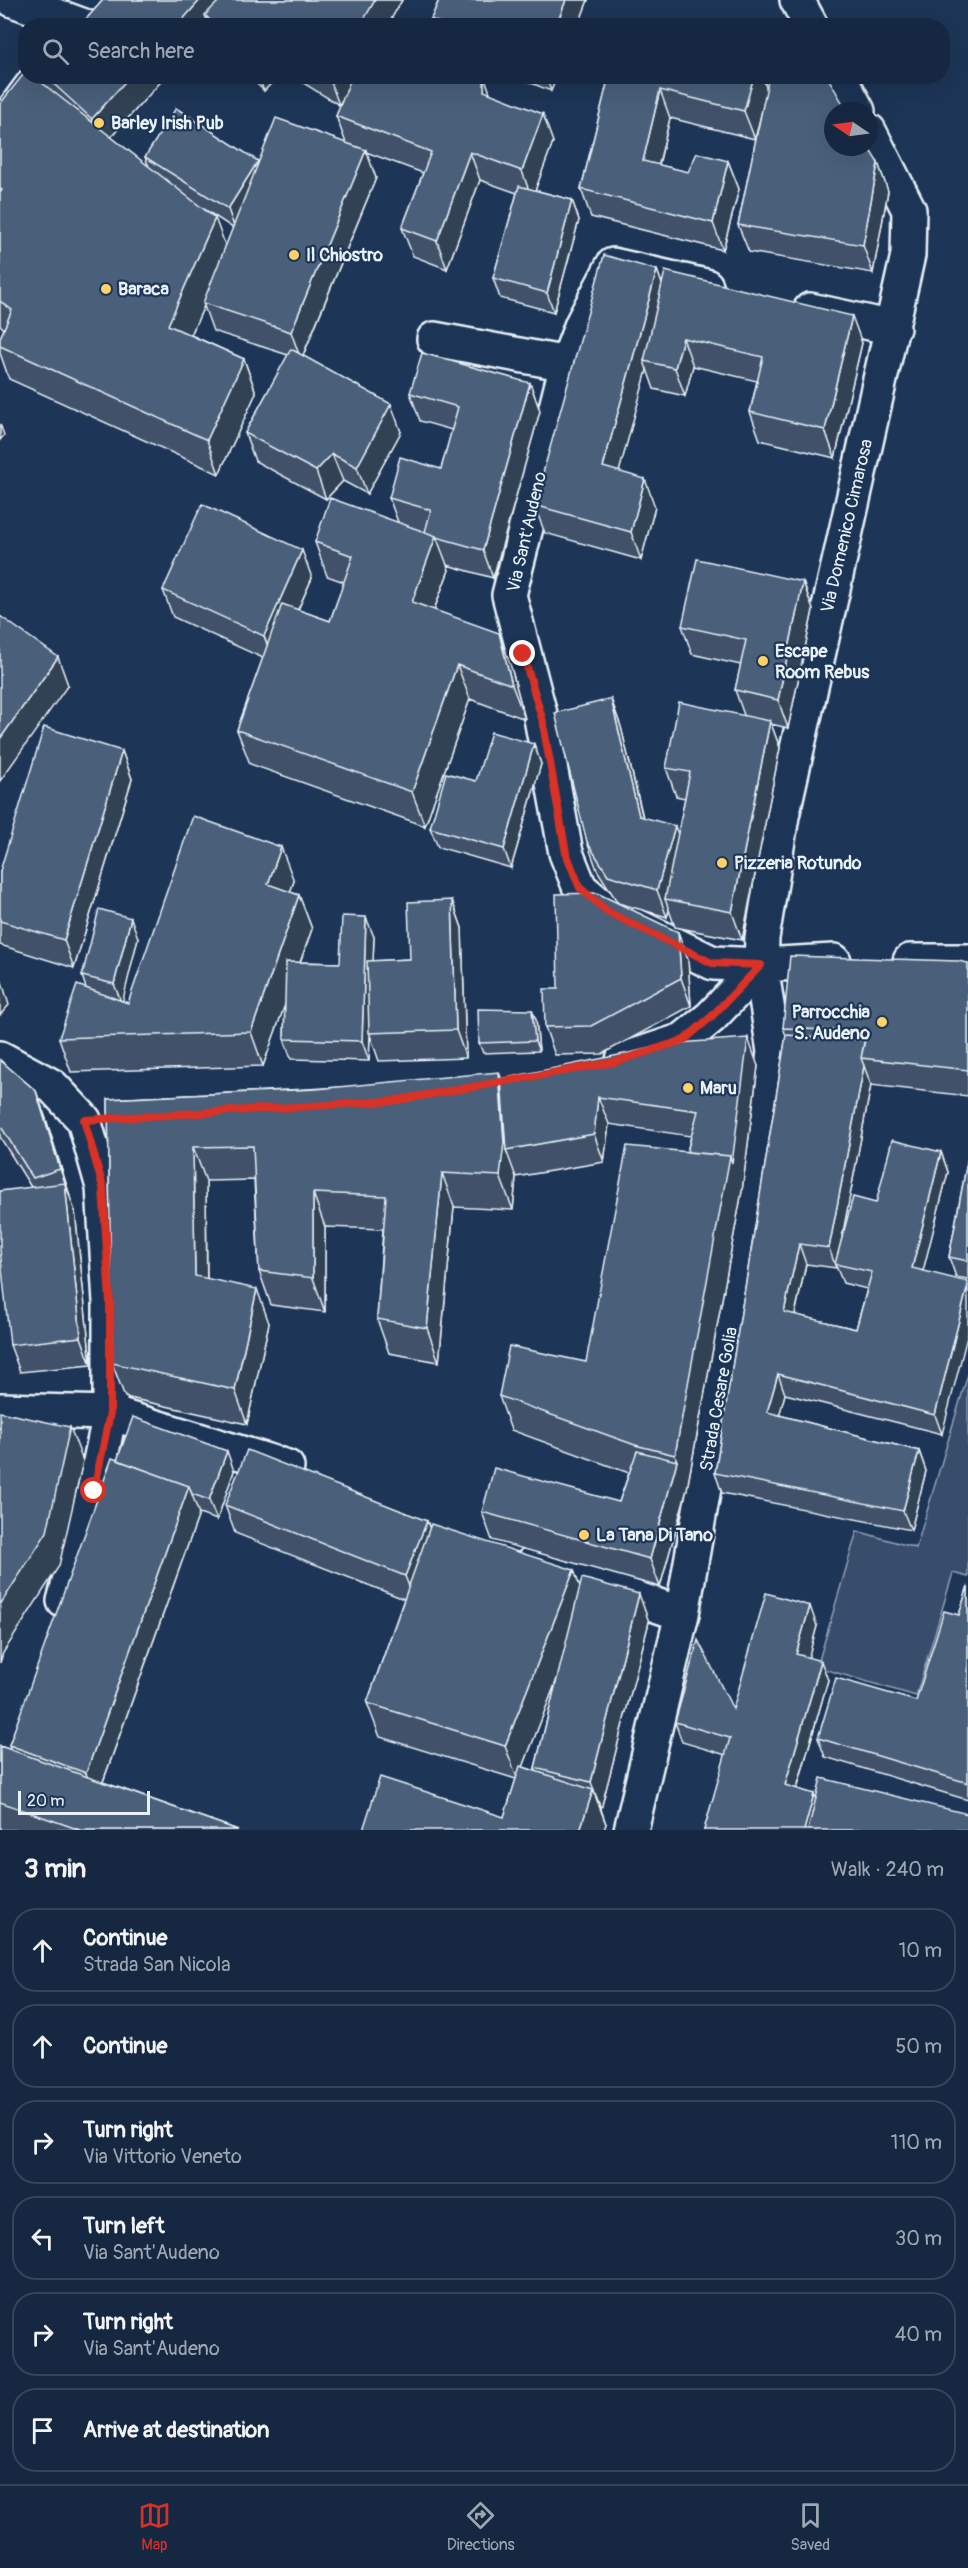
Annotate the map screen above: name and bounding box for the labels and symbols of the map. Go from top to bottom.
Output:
north arrow [824,102,878,156]
place label: Barley Irish Pub [111,112,224,135]
marker: Barley Irish Pub [92,116,106,130]
place label: Il Chiostro [306,244,383,267]
marker: Il Chiostro [287,248,301,262]
place label: Baraca [118,278,169,301]
marker: Baraca [99,282,113,296]
street label: Via Domenico Cimarosa [816,437,878,615]
street label: Via Sant'Audeno [502,469,552,595]
route end [509,640,535,666]
place label: Escape Room Rebus [775,640,870,684]
marker: Escape Room Rebus [756,654,770,668]
place label: Pizzeria Rotundo [734,852,862,875]
marker: Pizzeria Rotundo [715,856,729,870]
place label: Parrocchia S. Audeno [792,1001,871,1045]
marker: Parrocchia S. Audeno [875,1015,889,1029]
place label: Maru [700,1077,737,1100]
marker: Maru [681,1081,695,1095]
street label: Strada Cesare Golia [695,1325,743,1473]
route start [80,1477,106,1503]
place label: La Tana Di Tano [596,1524,713,1547]
marker: La Tana Di Tano [577,1528,591,1542]
scale bar [18,1788,150,1816]

